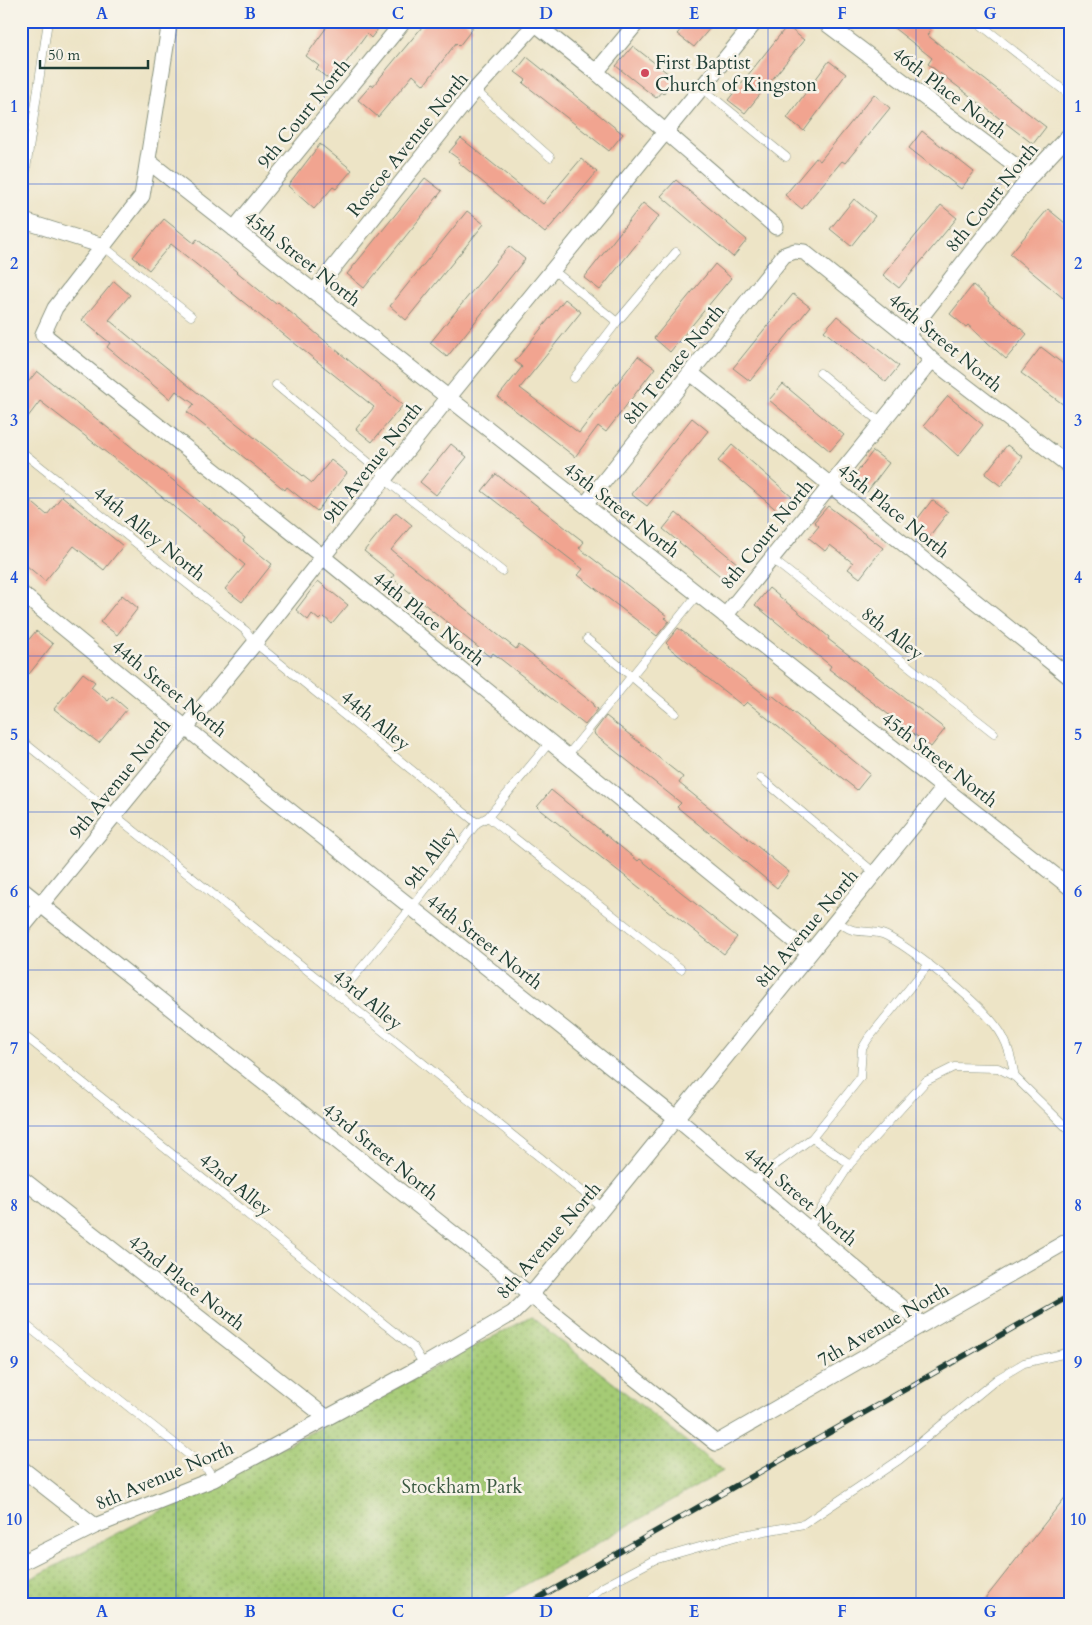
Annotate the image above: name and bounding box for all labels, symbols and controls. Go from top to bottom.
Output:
text: A [96,3,108,25]
text: B [244,3,256,25]
text: C [392,3,404,25]
text: D [539,3,553,25]
text: E [689,3,699,25]
text: F [837,3,847,25]
text: G [983,3,997,25]
scale bar [40,38,148,70]
street label: 46th Place North [887,41,1013,145]
text: 50 m [48,45,80,65]
place label: First Baptist Church of Kingston [655,50,817,98]
street label: 9th Court North [251,53,357,174]
street label: Roscoe Avenue North [341,66,475,222]
marker: First Baptist Church of Kingston [639,67,651,79]
text: 1 [10,96,18,118]
text: 1 [1074,96,1082,118]
street label: 8th Court North [939,137,1045,258]
street label: 45th Street North [239,205,367,313]
text: 2 [10,253,18,275]
text: 2 [1074,253,1082,275]
street label: 46th Street North [883,287,1008,399]
street label: 8th Terrace North [617,298,731,430]
street label: 9th Avenue North [317,396,429,529]
text: 3 [10,410,18,432]
text: 3 [1074,410,1082,432]
street label: 45th Street North [558,456,686,564]
street label: 45th Place North [832,457,955,565]
street label: 8th Court North [714,474,820,595]
street label: 44th Alley North [88,480,212,588]
street label: 44th Place North [367,565,490,673]
text: 4 [10,567,18,589]
text: 4 [1074,567,1082,589]
street label: 8th Alley [856,601,929,667]
street label: 44th Street North [106,634,233,744]
street label: 44th Alley [335,685,416,757]
street label: 45th Street North [876,706,1004,814]
street label: 9th Avenue North [63,713,177,844]
text: 5 [10,724,18,746]
text: 5 [1074,724,1082,746]
street label: 9th Alley [398,821,464,894]
street label: 8th Avenue North [749,863,865,994]
text: 6 [10,881,18,903]
text: 6 [1074,881,1082,903]
street label: 44th Street North [421,888,549,996]
street label: 43rd Alley [327,963,408,1036]
text: 7 [10,1038,18,1060]
text: 7 [1074,1038,1082,1060]
street label: 43rd Street North [317,1097,444,1207]
street label: 44th Street North [738,1141,863,1253]
street label: 42nd Alley [193,1147,277,1222]
street label: 8th Avenue North [490,1176,607,1305]
text: 8 [10,1195,18,1217]
text: 8 [1074,1195,1082,1217]
street label: 42nd Place North [122,1229,251,1337]
street label: 7th Avenue North [813,1276,954,1373]
text: 9 [10,1352,18,1374]
text: 9 [1074,1352,1082,1374]
street label: 8th Avenue North [91,1435,238,1517]
park label: Stockham Park [402,1474,523,1500]
text: 10 [6,1509,22,1531]
text: 10 [1070,1509,1086,1531]
text: A [96,1601,108,1623]
text: B [244,1601,256,1623]
text: C [392,1601,404,1623]
text: D [539,1601,553,1623]
text: E [689,1601,699,1623]
text: F [837,1601,847,1623]
text: G [983,1601,997,1623]

